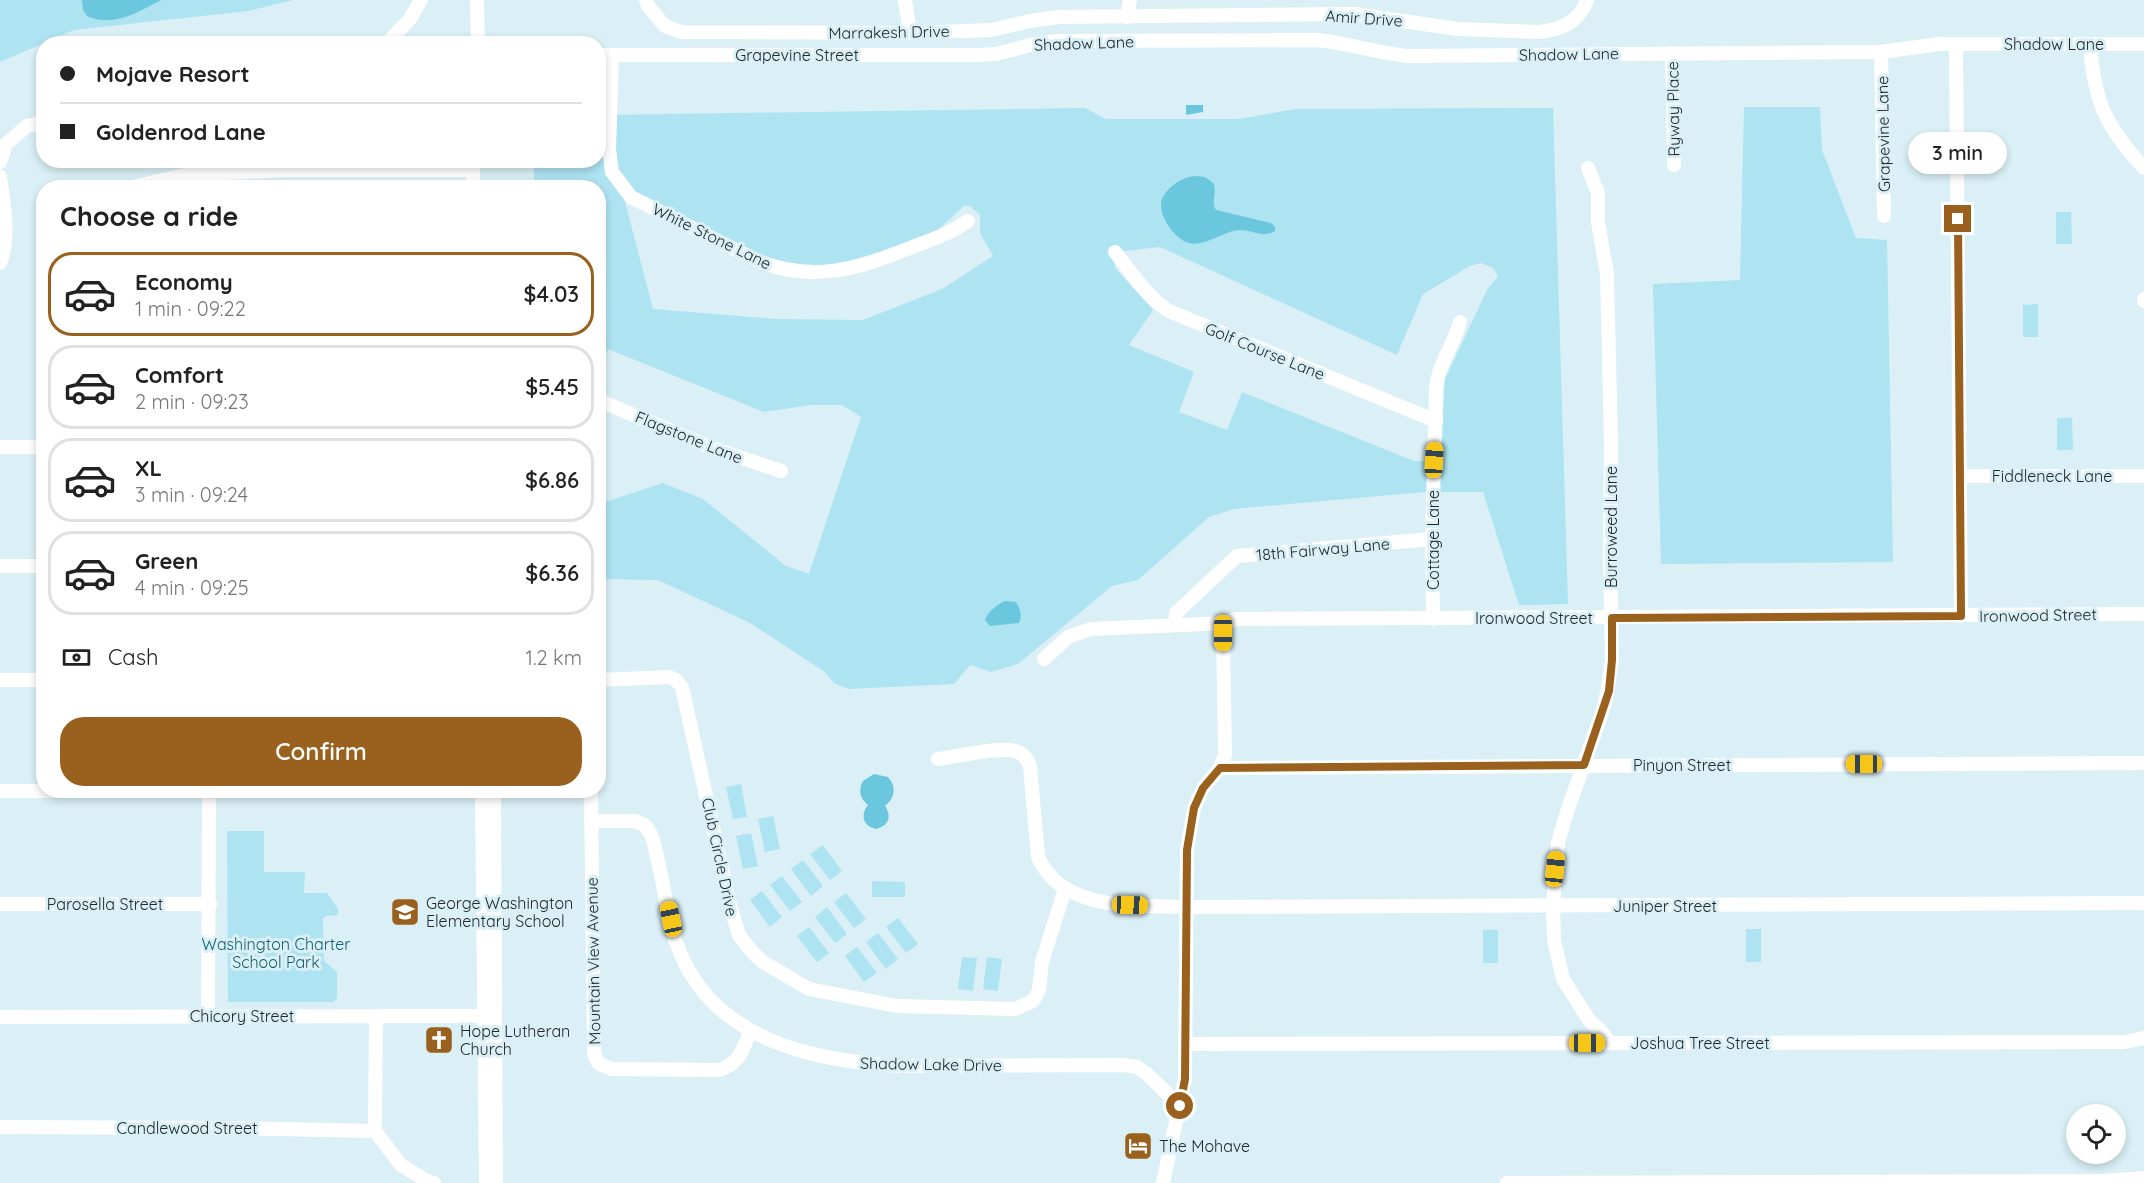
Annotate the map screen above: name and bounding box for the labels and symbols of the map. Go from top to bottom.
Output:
street label: Amir Drive [1325,5,1403,31]
street label: Marrakesh Drive [828,21,950,43]
street label: Shadow Lane [1034,31,1134,55]
street label: Shadow Lane [2004,34,2104,54]
street label: Shadow Lane [1519,43,1619,65]
street label: Grapevine Street [735,45,859,65]
street label: Ryway Place [1662,61,1684,157]
street label: Grapevine Lane [1872,76,1894,192]
callout: 3 min [1908,132,2008,174]
street label: White Stone Lane [649,199,775,273]
route end [1944,205,1971,232]
street label: Golf Course Lane [1202,318,1328,384]
street label: Flagstone Lane [632,406,746,468]
car [1424,442,1444,478]
street label: Burroweed Lane [1601,466,1621,588]
street label: Fiddleneck Lane [1992,466,2112,486]
street label: Cottage Lane [1423,490,1443,590]
street label: 18th Fairway Lane [1255,533,1391,565]
street label: Ironwood Street [1979,604,2097,626]
street label: Ironwood Street [1475,608,1593,628]
car [1214,615,1232,651]
street label: Pinyon Street [1633,755,1731,775]
car [1846,755,1882,773]
street label: Club Circle Drive [698,796,742,918]
car [1544,850,1566,888]
street label: Mountain View Avenue [582,877,604,1045]
place label: George Washington Elementary School [426,893,573,931]
street label: Parosella Street [47,894,163,914]
car [1112,895,1148,915]
school or university icon: George Washington Elementary School [389,896,421,928]
street label: Juniper Street [1613,896,1717,916]
car [658,900,684,938]
park label: Washington Charter School Park [202,934,350,972]
street label: Chicory Street [190,1006,294,1026]
place label: Hope Lutheran Church [460,1021,570,1059]
church icon: Hope Lutheran Church [423,1024,455,1056]
street label: Joshua Tree Street [1630,1033,1770,1053]
car [1569,1034,1605,1052]
street label: Shadow Lake Drive [860,1053,1002,1075]
route start [1166,1092,1193,1119]
street label: Candlewood Street [117,1118,257,1138]
hotel icon: The Mohave [1122,1130,1154,1162]
place label: The Mohave [1159,1136,1250,1156]

